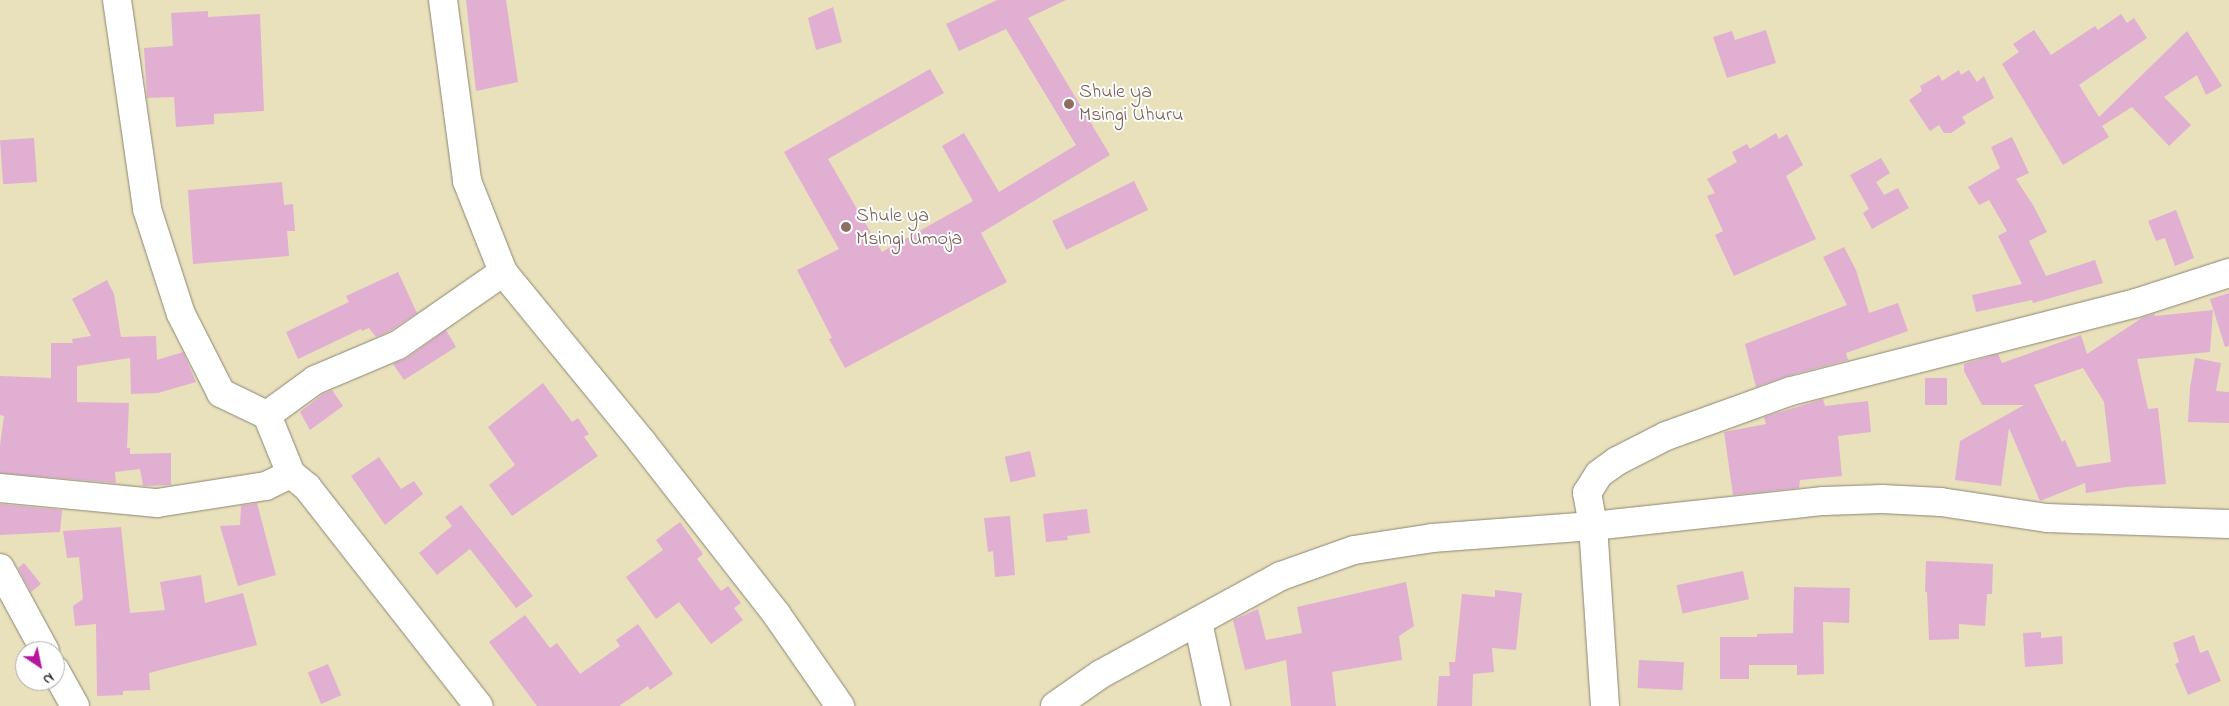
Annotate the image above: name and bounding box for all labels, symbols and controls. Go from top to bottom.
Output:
place label: Shule ya Msingi Uhuru [1079,80,1183,127]
marker: Shule ya Msingi Uhuru [1063,98,1075,110]
place label: Shule ya Msingi Umoja [856,204,962,251]
marker: Shule ya Msingi Umoja [840,221,852,233]
north arrow [15,641,65,691]
text: N [38,667,58,689]

